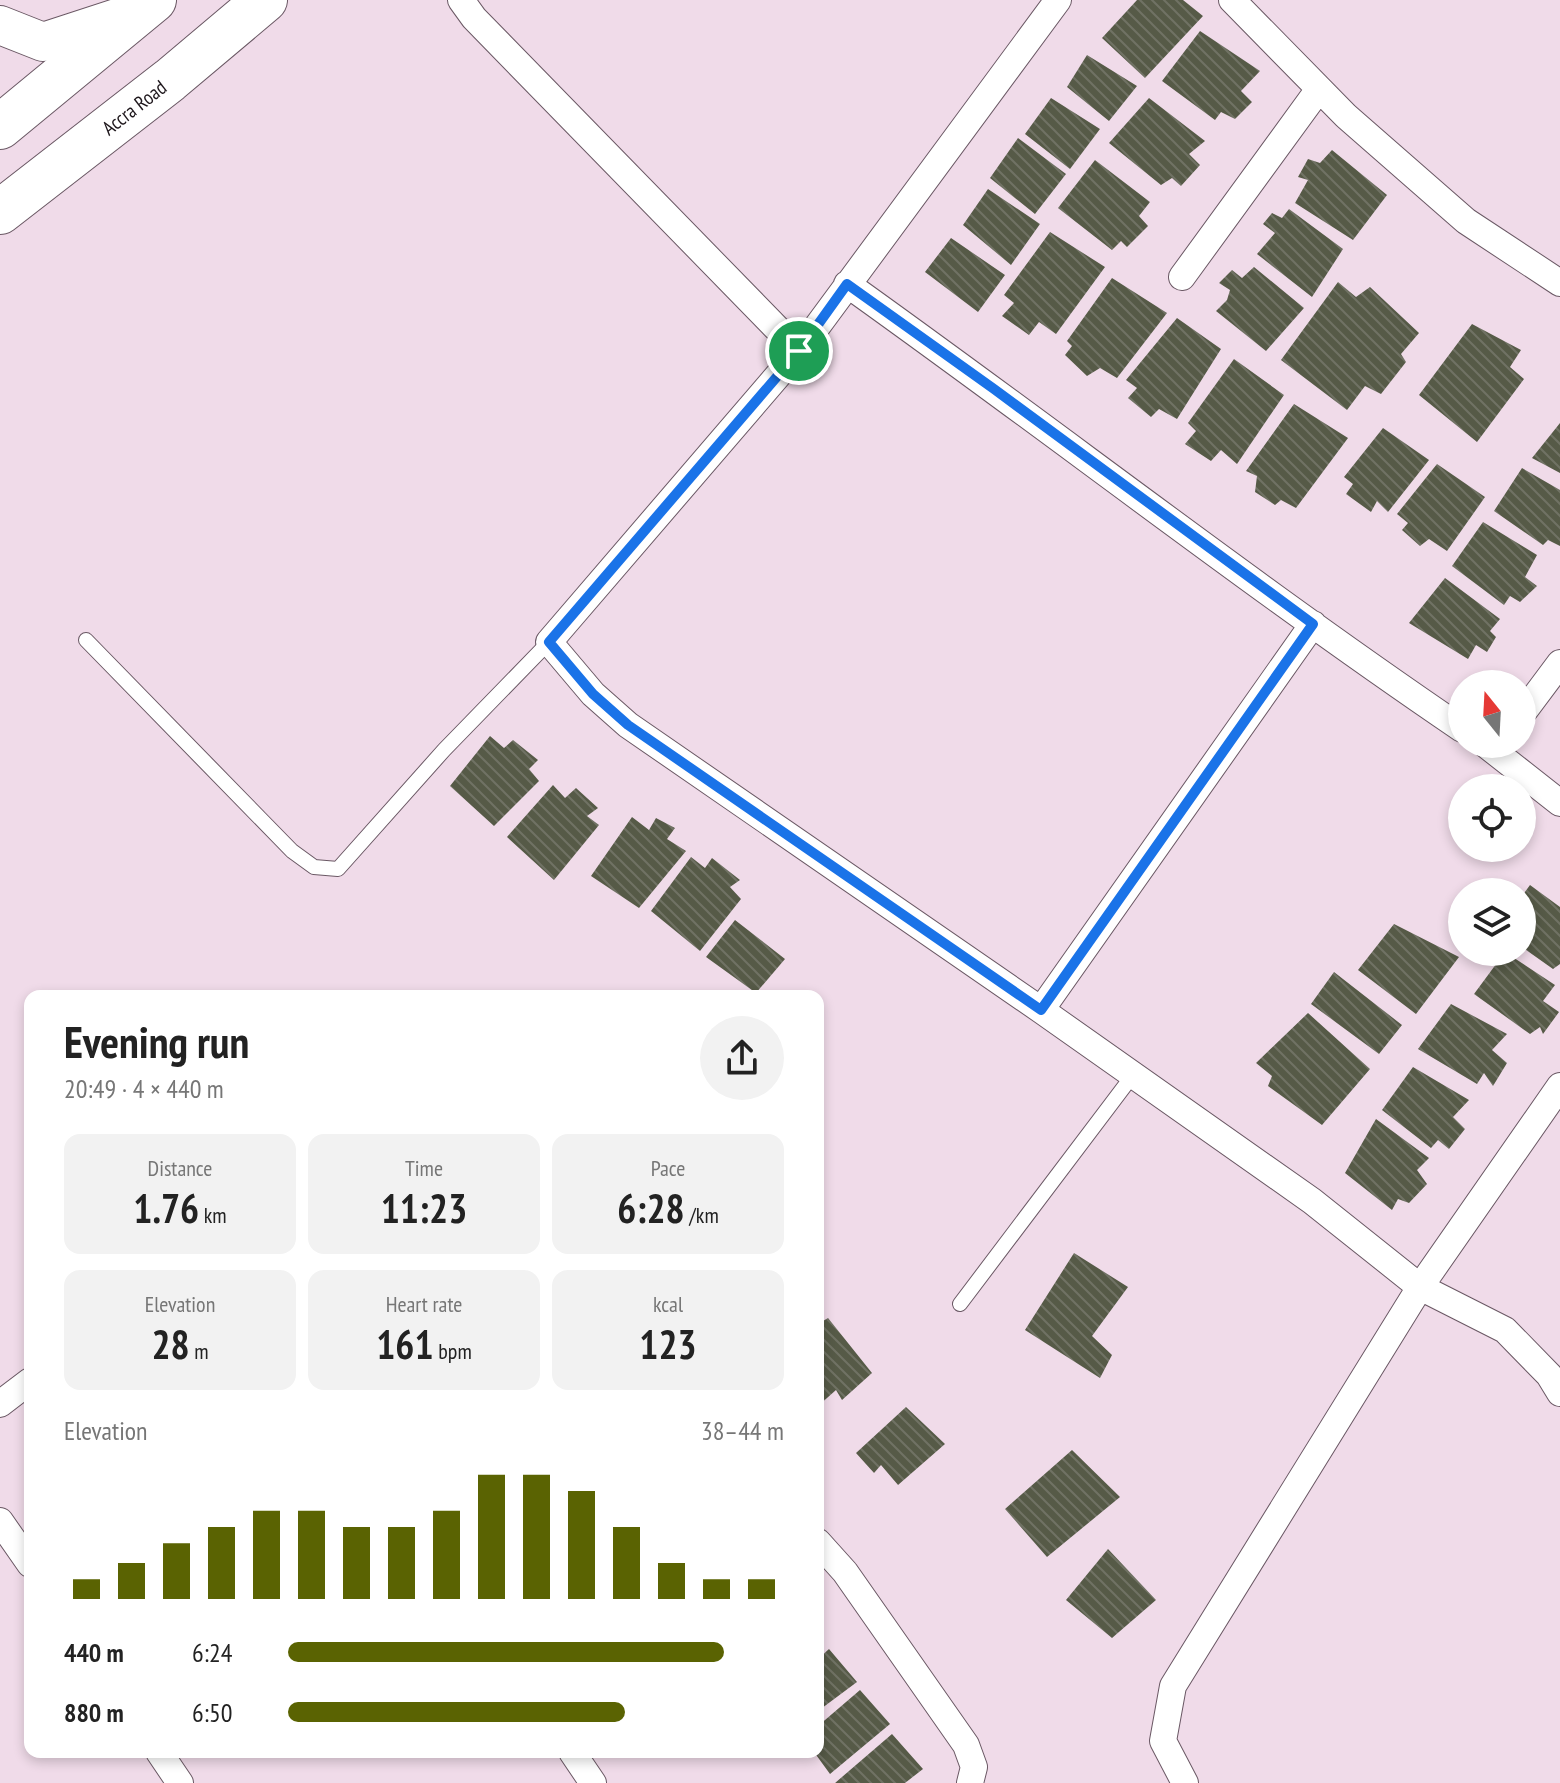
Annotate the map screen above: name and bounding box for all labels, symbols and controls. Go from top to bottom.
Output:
street label: Accra Road [97,74,172,141]
pin [765,317,833,385]
icon: arrive [777,329,821,373]
north arrow [1448,670,1536,758]
map controls [1448,670,1536,966]
button: locate [1448,774,1536,862]
button: layers [1448,878,1536,966]
text: Evening run [64,1013,249,1070]
button: share [700,1016,784,1100]
text: 20:49 · 4 × 440 m [64,1072,224,1105]
text: Distance [148,1154,212,1182]
text: Time [405,1154,443,1182]
text: Pace [651,1154,685,1182]
text: 1.76 [133,1182,199,1234]
text: 11:23 [381,1182,467,1234]
text: 6:28 [617,1182,685,1234]
text: km [199,1201,227,1229]
text: /km [685,1201,719,1229]
text: Elevation [145,1290,215,1318]
text: Heart rate [386,1290,462,1318]
text: kcal [653,1290,683,1318]
text: 28 [151,1318,190,1370]
text: 161 [376,1318,434,1370]
text: 123 [639,1318,697,1370]
text: m [190,1337,209,1365]
text: bpm [434,1337,472,1365]
text: Elevation [64,1414,147,1447]
text: 38–44 m [701,1414,784,1447]
text: 440 m [64,1636,124,1669]
text: 6:24 [192,1636,232,1669]
text: 880 m [64,1696,124,1729]
text: 6:50 [192,1696,232,1729]

